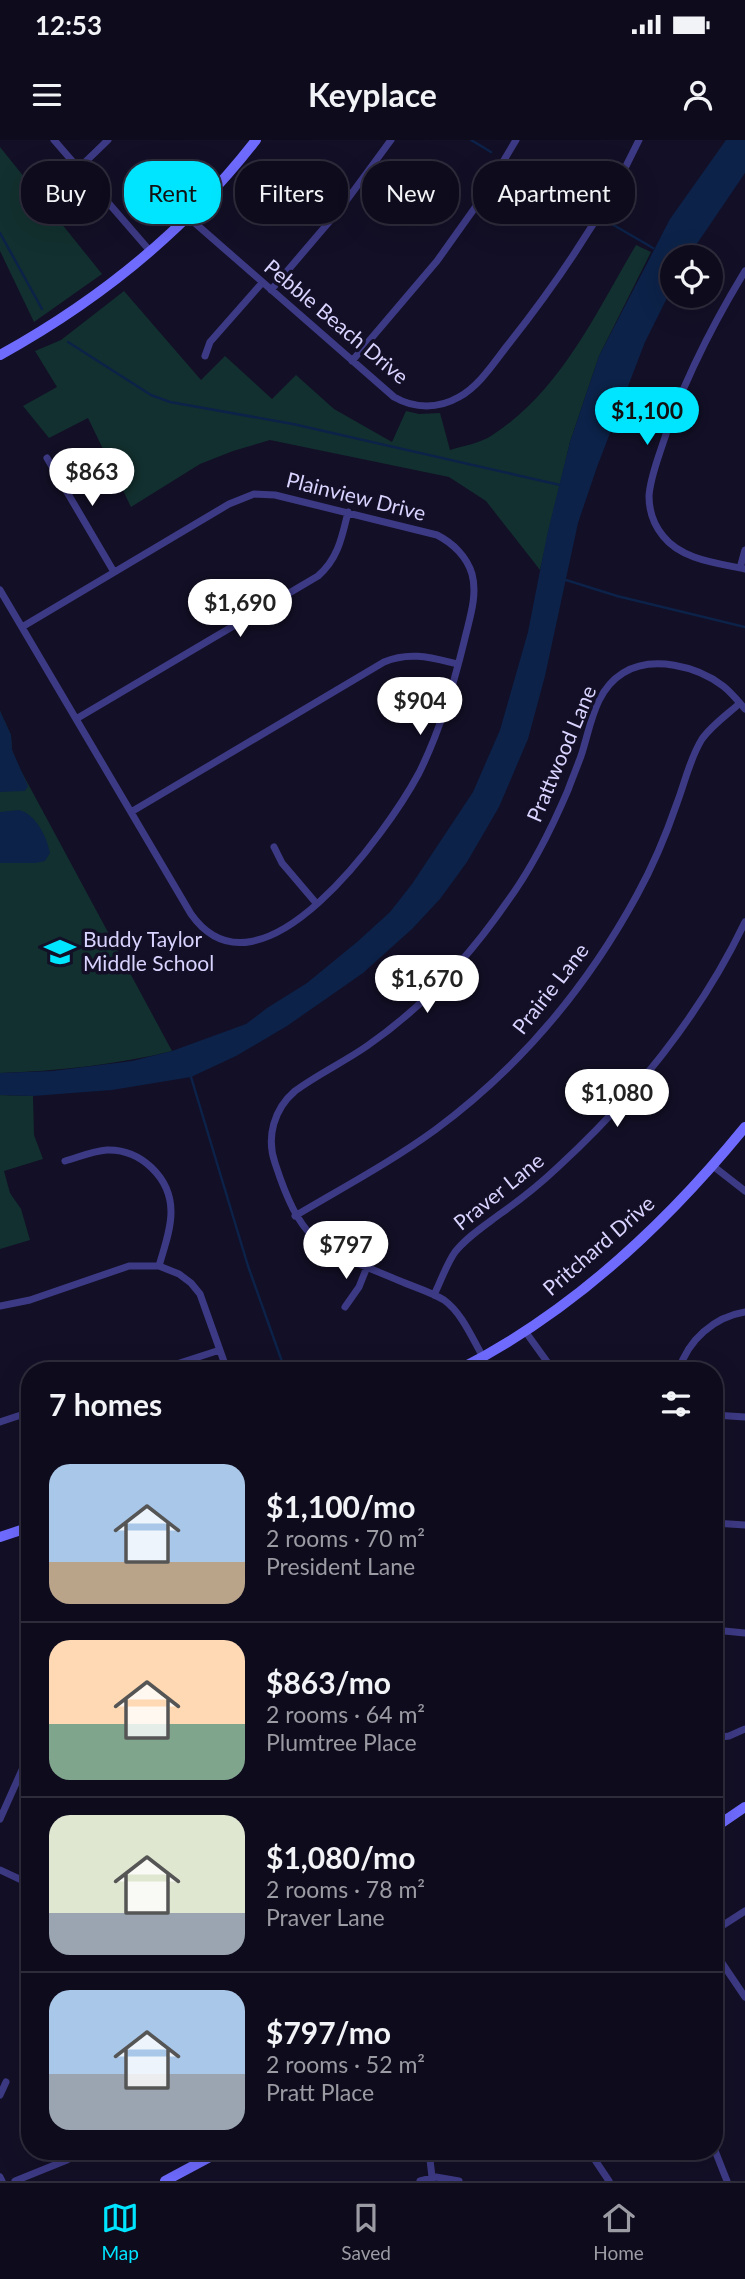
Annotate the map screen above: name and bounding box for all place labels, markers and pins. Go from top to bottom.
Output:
pin: $1,100 [590,387,704,447]
pin: $863 [51,448,133,508]
pin: $1,690 [183,580,297,639]
pin: $904 [379,678,461,737]
place label: Buddy Taylor Middle School [83,926,214,975]
school or university icon: Buddy Taylor Middle School [43,935,77,969]
pin: $1,670 [370,956,484,1015]
pin: $1,080 [560,1070,674,1129]
pin: $797 [305,1222,387,1281]

